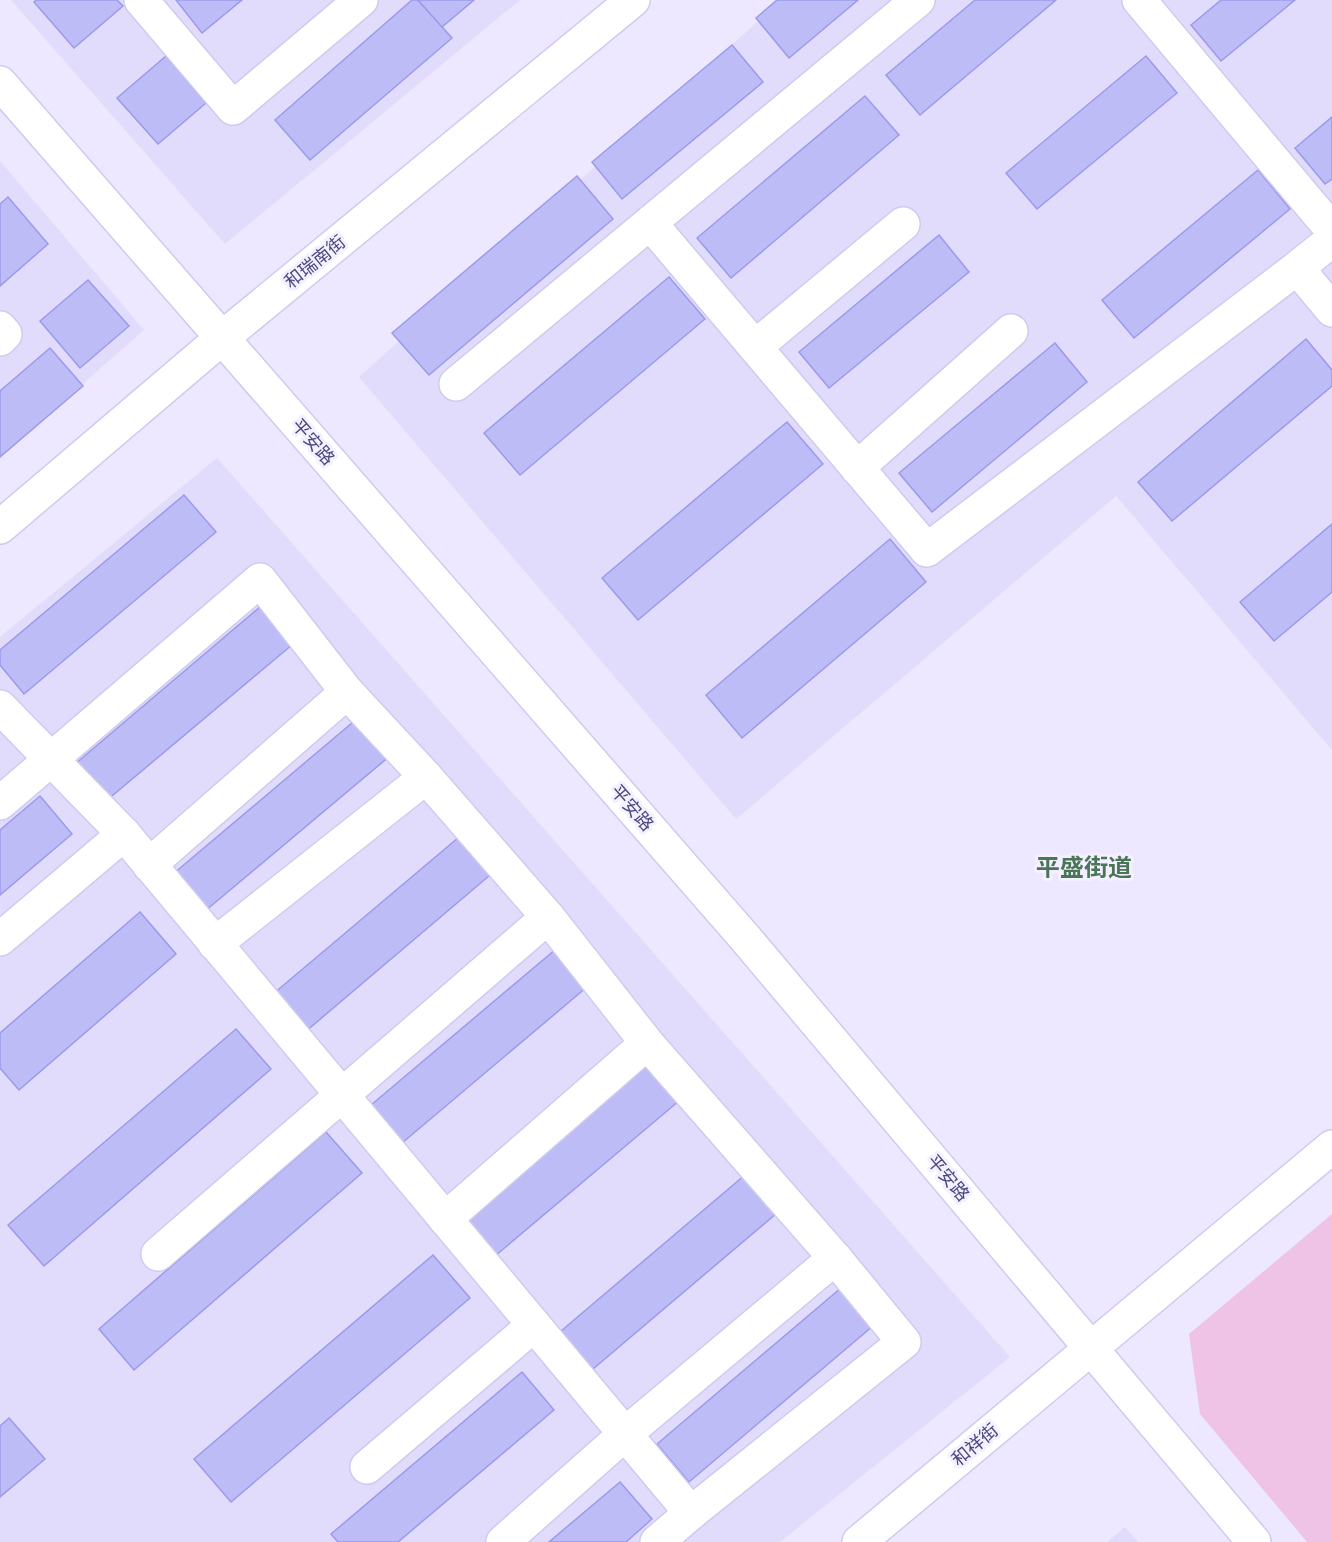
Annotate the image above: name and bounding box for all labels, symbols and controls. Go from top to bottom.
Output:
street label: 和瑞南街 [279,230,350,293]
street label: 平安路 [287,414,340,470]
street label: 平安路 [606,780,659,836]
district label: 平盛街道 [1036,852,1132,883]
street label: 平安路 [922,1150,975,1206]
street label: 和祥街 [947,1418,1003,1471]

